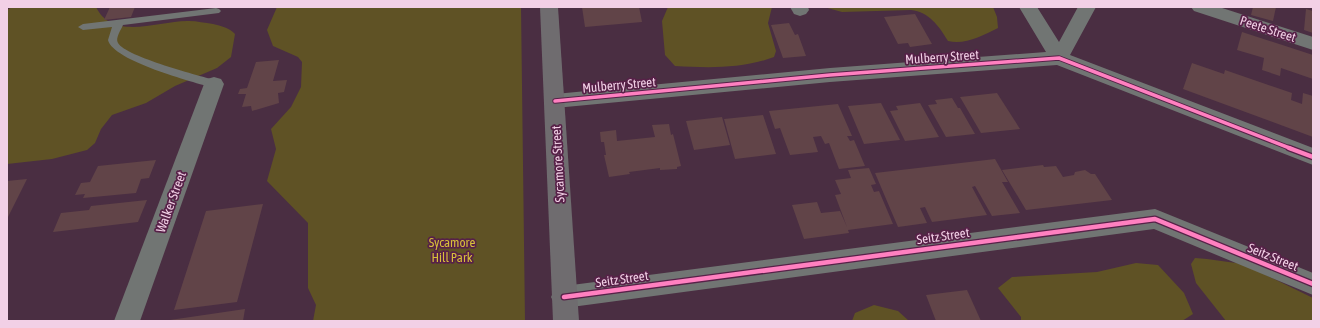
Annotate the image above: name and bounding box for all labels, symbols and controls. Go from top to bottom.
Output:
street label: Peete Street [1238,13,1298,45]
street label: Mulberry Street [905,47,980,67]
street label: Mulberry Street [582,74,657,96]
street label: Sycamore Street [548,125,568,203]
street label: Walker Street [153,169,189,235]
street label: Seitz Street [916,225,971,247]
park label: Sycamore Hill Park [429,235,475,265]
street label: Seitz Street [1246,240,1301,274]
street label: Seitz Street [595,268,650,290]

